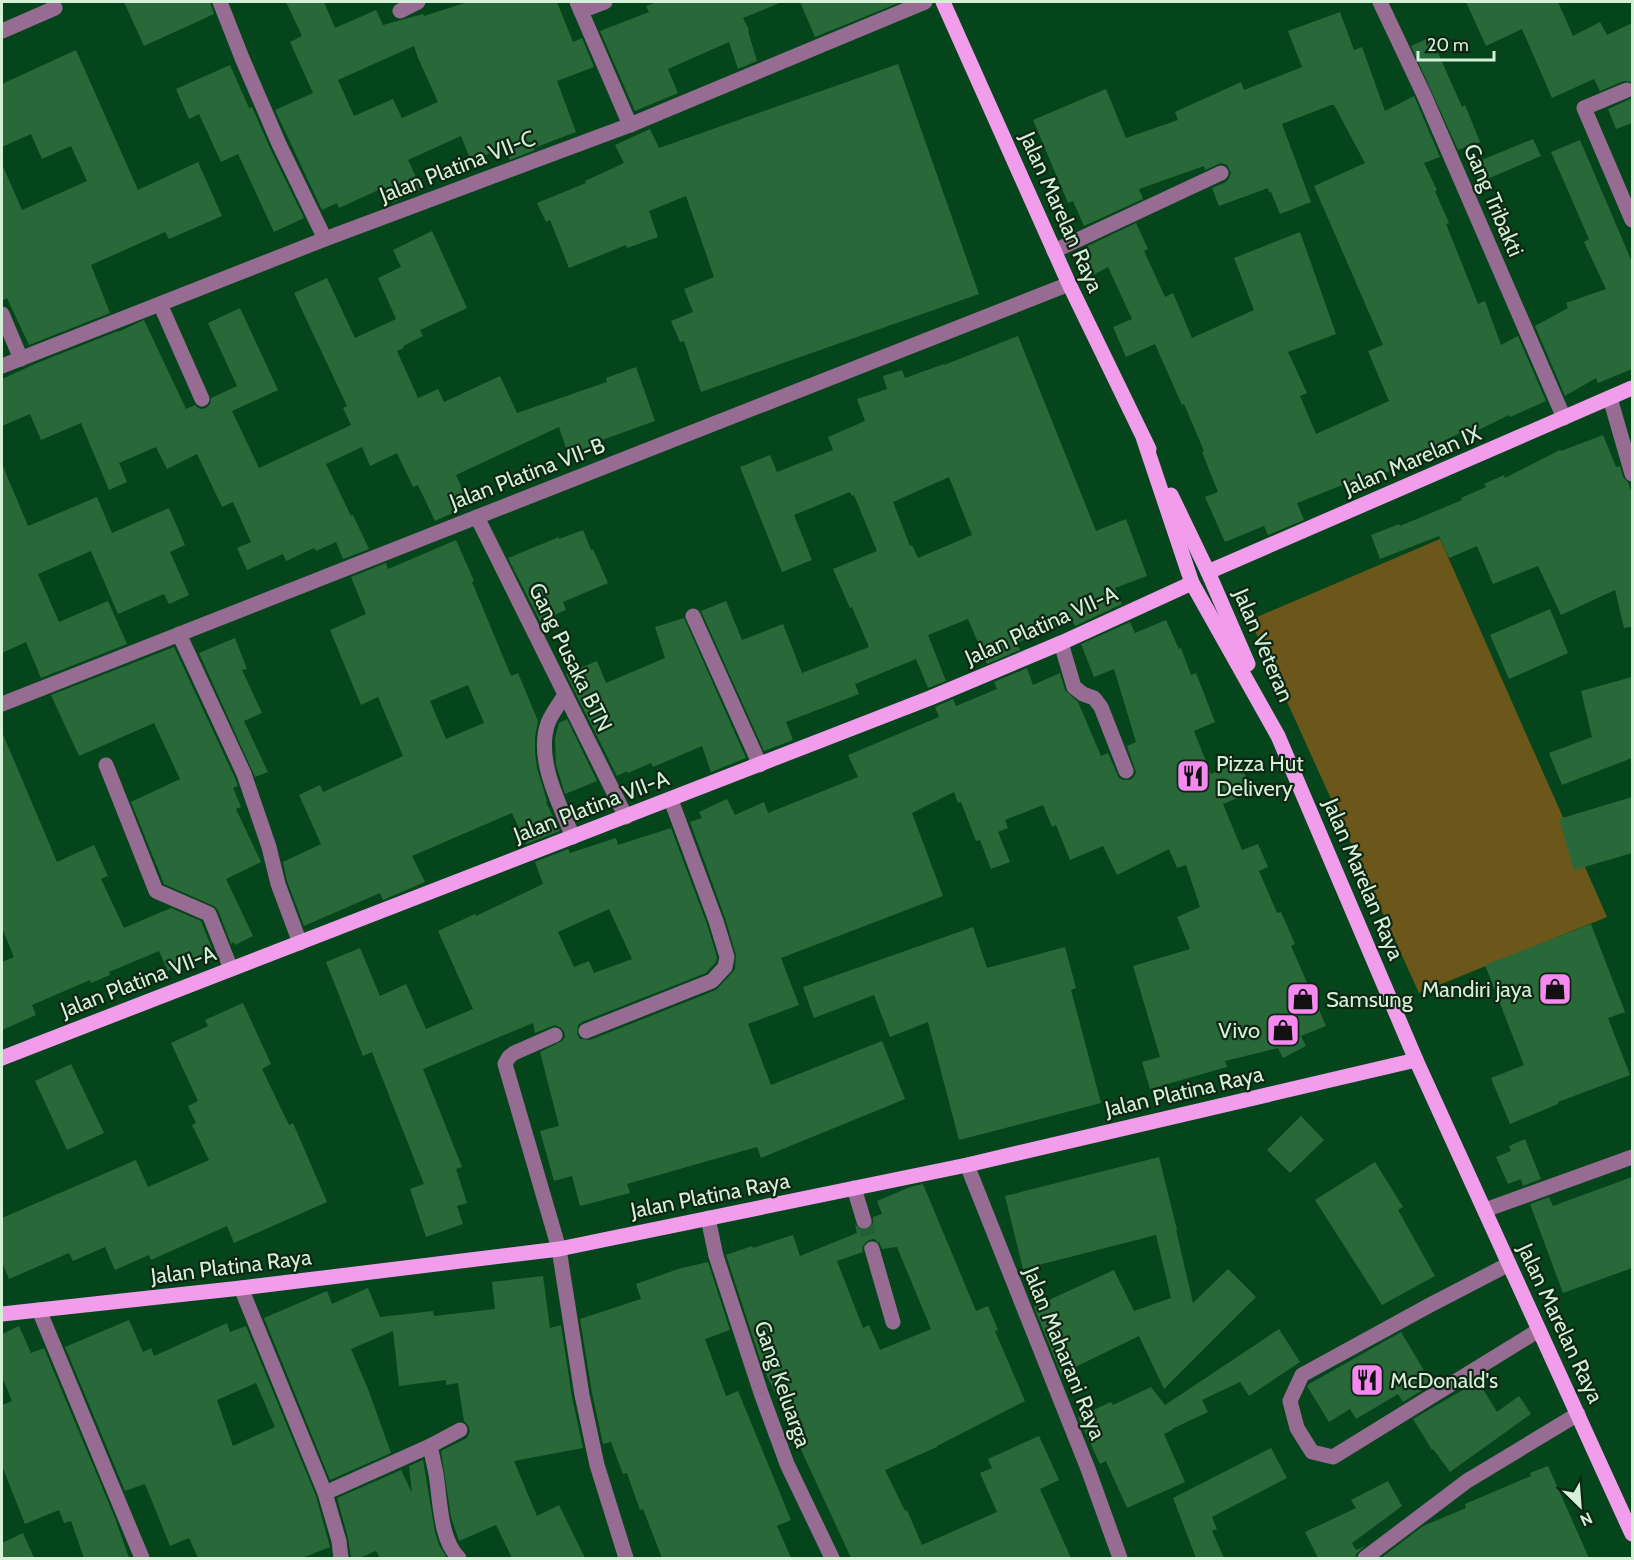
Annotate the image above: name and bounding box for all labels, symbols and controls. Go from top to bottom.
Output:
scale bar [1418,24,1494,62]
text: 20 m [1427,34,1469,56]
street label: Jalan Platina VII-C [375,124,539,209]
street label: Jalan Marelan Raya [1014,127,1109,297]
street label: Gang Tribakti [1458,140,1529,261]
street label: Jalan Marelan IX [1338,419,1485,502]
street label: Jalan Platina VII-B [445,431,609,516]
street label: Gang Pusaka BTN [523,578,618,736]
street label: Jalan Platina VII-A [960,580,1122,672]
street label: Jalan Veteran [1227,584,1300,706]
place label: Pizza Hut Delivery [1216,750,1304,802]
restaurant icon: Pizza Hut Delivery [1175,758,1211,794]
street label: Jalan Platina VII-A [509,764,673,849]
street label: Jalan Marelan Raya [1317,793,1410,964]
street label: Jalan Platina VII-A [56,939,220,1024]
shop icon: Mandiri jaya [1537,971,1573,1007]
place label: Mandiri jaya [1422,976,1532,1003]
shop icon: Samsung [1285,981,1321,1017]
place label: Samsung [1326,986,1414,1013]
shop icon: Vivo [1265,1012,1301,1048]
place label: Vivo [1218,1017,1260,1044]
street label: Jalan Platina Raya [1101,1060,1266,1123]
street label: Jalan Platina Raya [627,1167,792,1224]
street label: Jalan Marelan Raya [1511,1238,1610,1408]
street label: Jalan Platina Raya [148,1243,313,1290]
street label: Jalan Maharani Raya [1017,1262,1112,1444]
street label: Gang Keluarga [748,1317,817,1451]
restaurant icon: McDonald's [1349,1362,1385,1398]
place label: McDonald's [1390,1367,1498,1394]
north arrow [1550,1476,1610,1536]
text: N [1577,1508,1595,1530]

